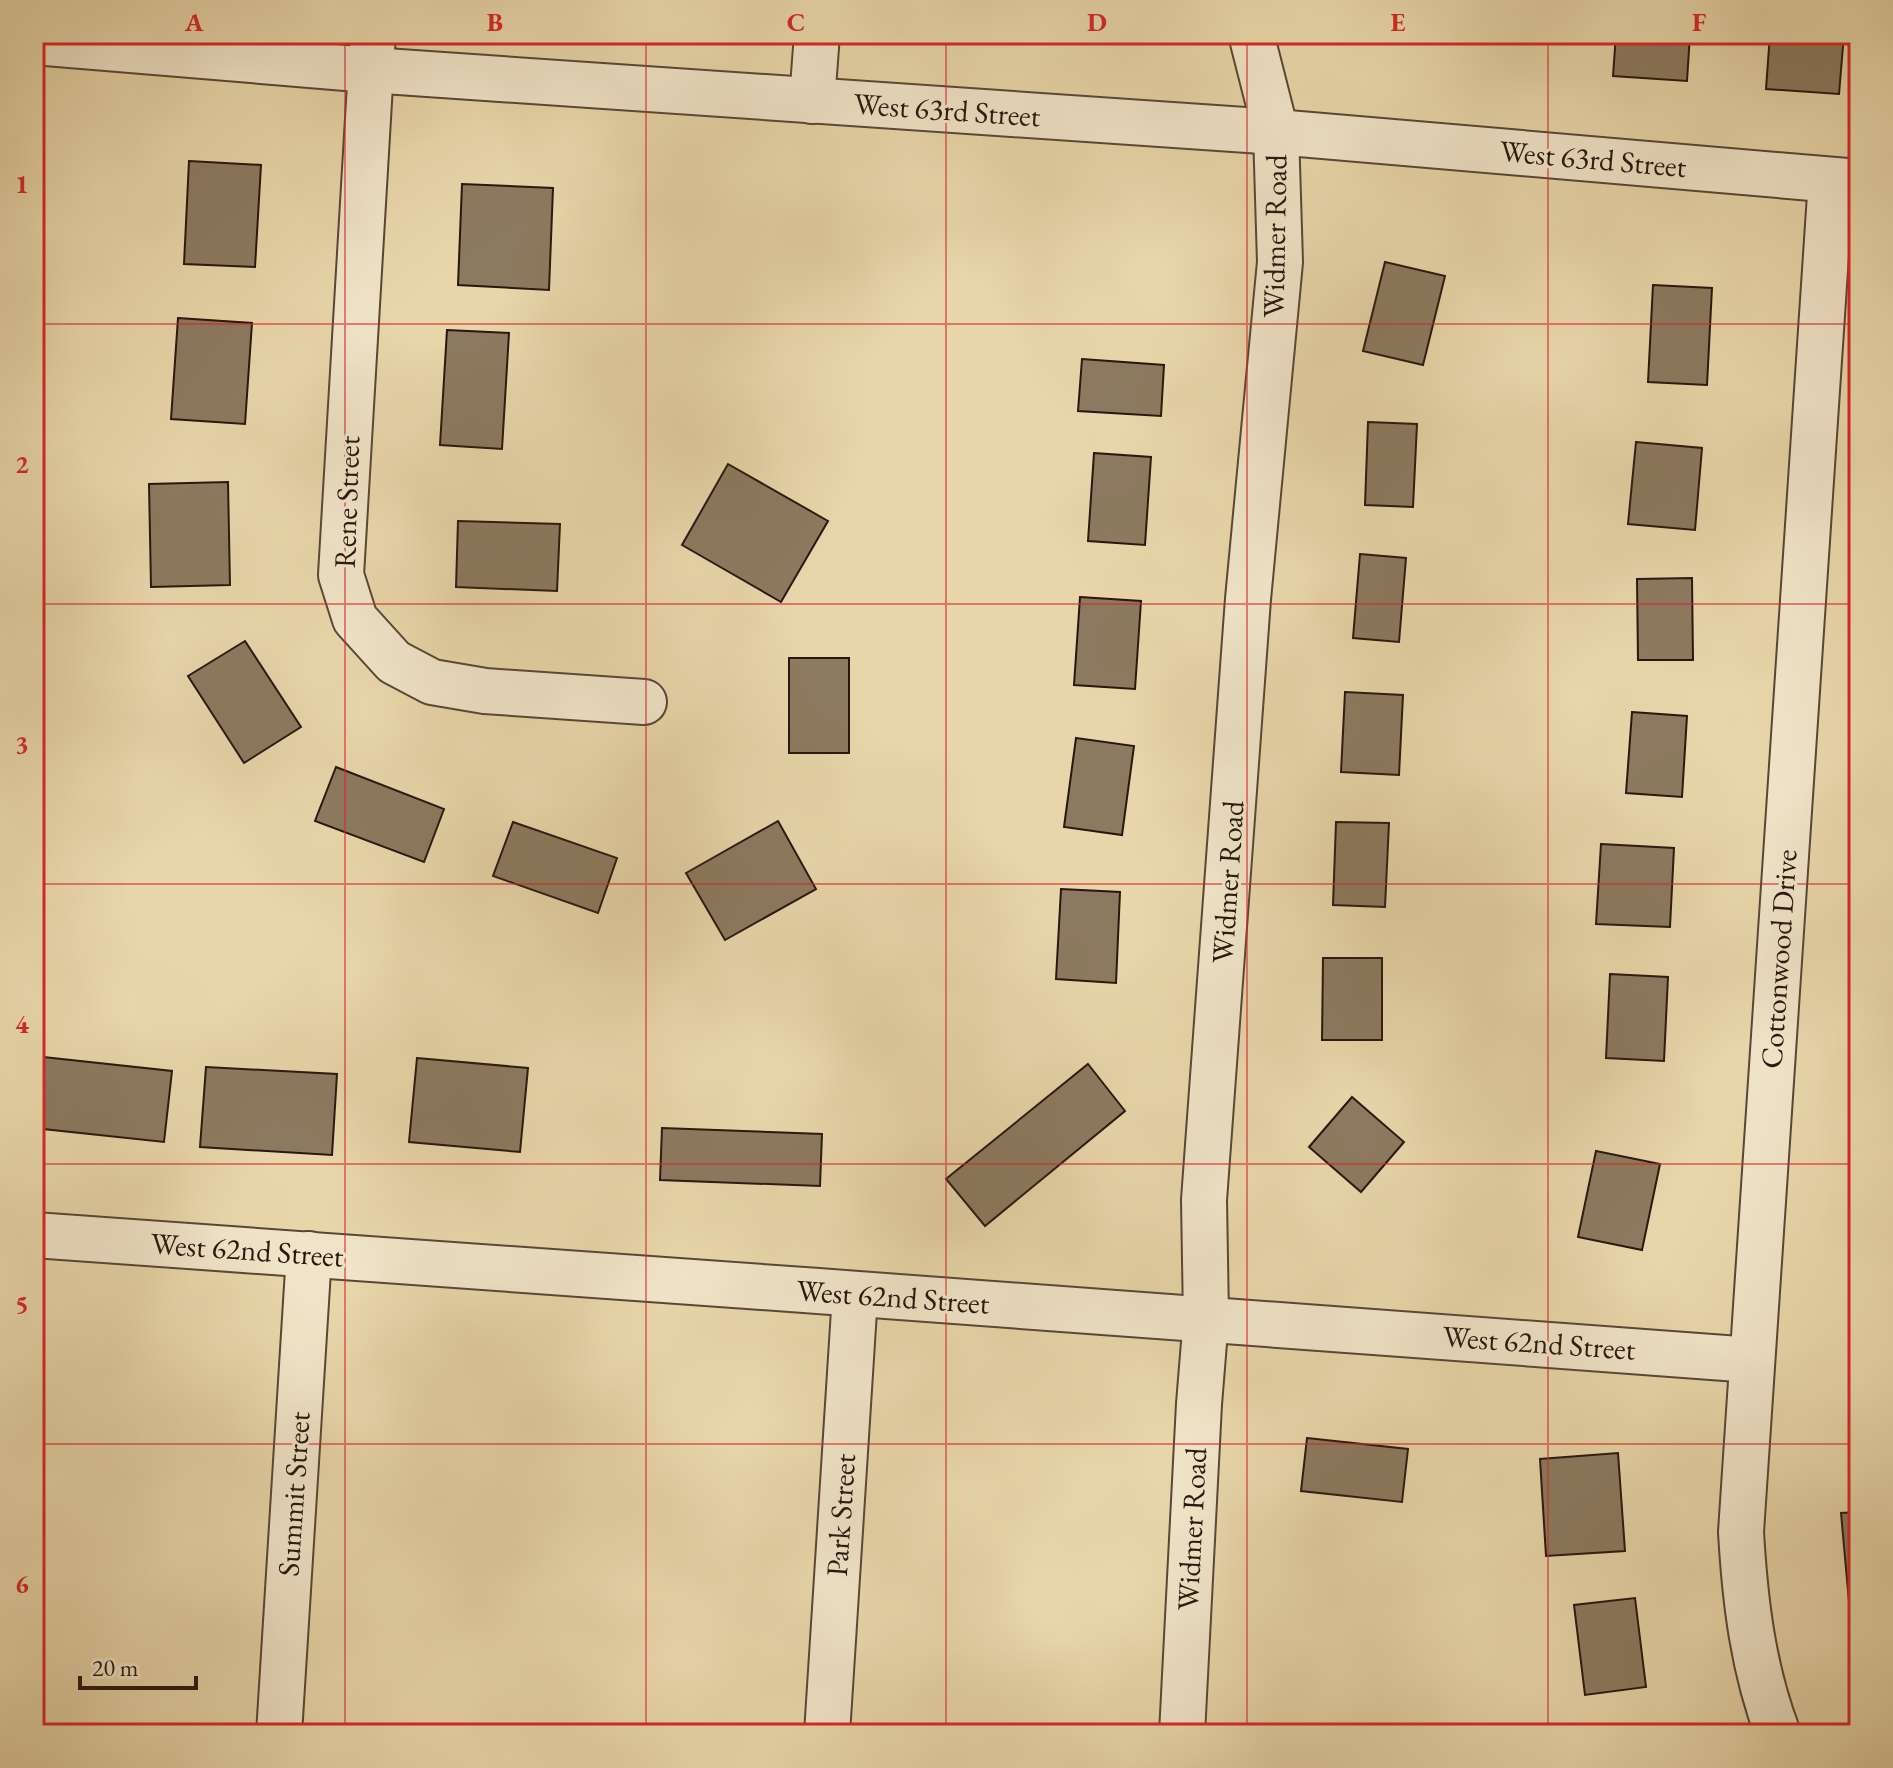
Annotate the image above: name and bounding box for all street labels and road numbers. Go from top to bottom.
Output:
street label: West 63rd Street [852,84,1042,136]
street label: West 63rd Street [1498,131,1689,186]
street label: Widmer Road [1254,153,1295,318]
street label: Rene Street [325,434,368,569]
street label: Widmer Road [1202,798,1253,965]
street label: Cottonwood Drive [1751,848,1806,1070]
street label: West 62nd Street [149,1223,345,1276]
street label: West 62nd Street [795,1270,991,1323]
street label: West 62nd Street [1441,1316,1637,1369]
street label: Summit Street [268,1410,319,1578]
street label: Widmer Road [1168,1446,1215,1612]
street label: Park Street [817,1452,864,1578]

